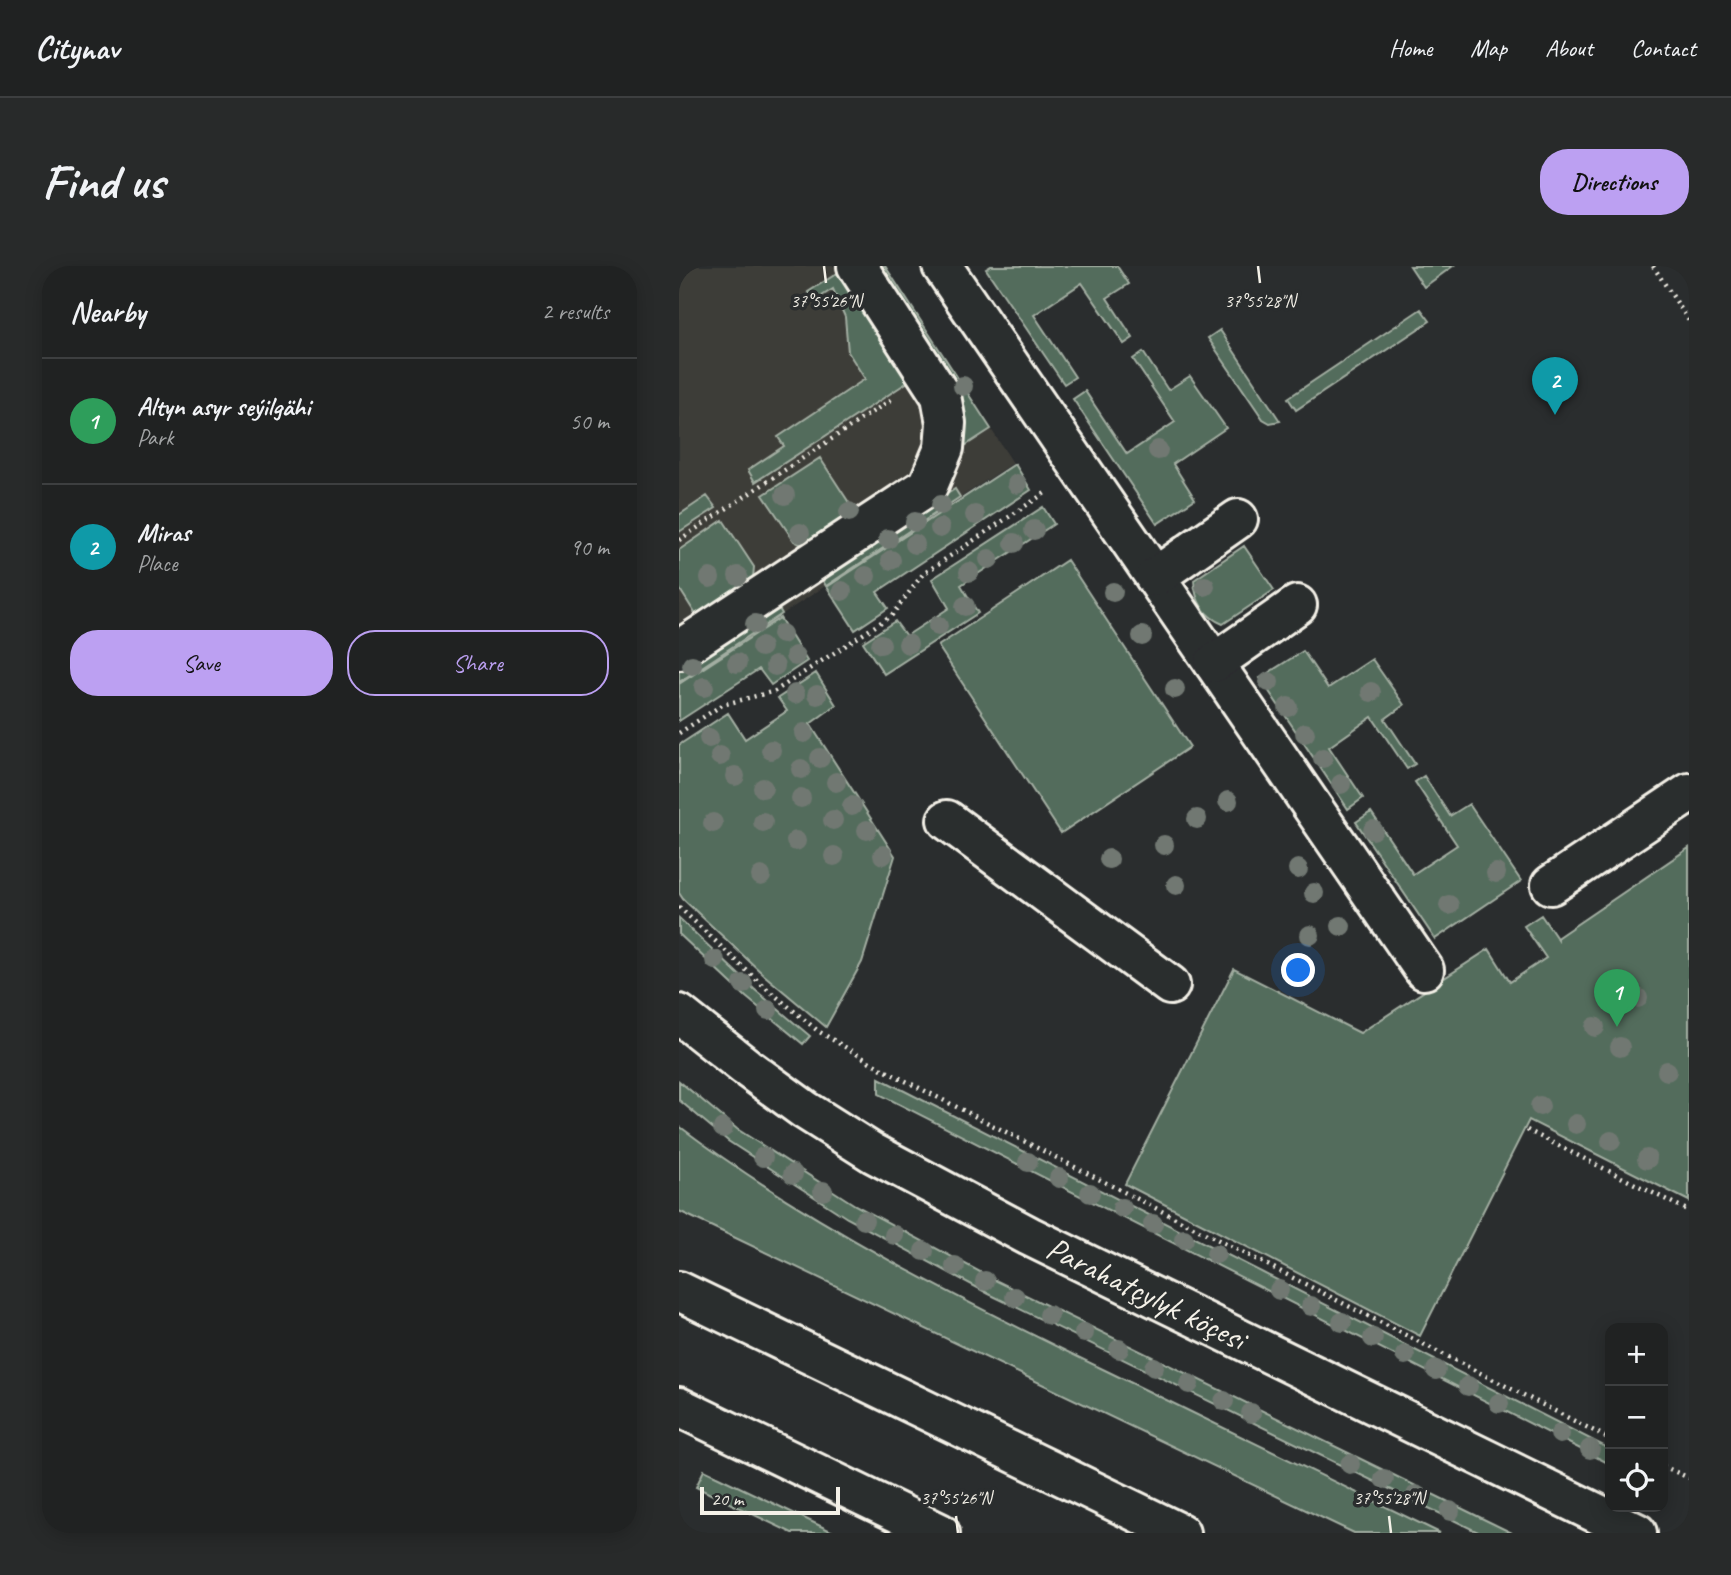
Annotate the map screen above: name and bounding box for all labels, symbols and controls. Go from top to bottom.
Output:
text: Citynav [35,27,119,69]
text: Home [1389,33,1432,63]
text: Map [1470,33,1507,63]
text: About [1545,33,1593,63]
text: Contact [1631,33,1696,63]
button: Directions [1540,149,1689,215]
text: Find us [42,151,164,213]
text: 37°55'26"N [791,290,865,312]
text: 37°55'28"N [1225,290,1299,312]
text: Nearby [70,293,146,331]
text: 2 results [542,297,609,326]
pin: 2 [1532,357,1578,415]
text: Altyn asyr seýilgähi [137,390,310,423]
text: 1 [88,407,98,436]
text: 50 m [570,407,609,436]
text: Park [137,423,173,452]
text: Miras [137,516,190,549]
text: 2 [88,533,98,562]
text: 90 m [570,533,609,562]
text: Place [137,549,177,578]
button: Save [70,630,333,696]
button: Share [347,630,609,696]
your location [1281,953,1315,987]
pin: 1 [1594,969,1640,1027]
street label: Parahatçylyk köçesi [1040,1227,1256,1361]
map controls [1605,1323,1668,1512]
button: + [1605,1323,1668,1386]
button: − [1605,1386,1668,1449]
button: locate [1605,1449,1668,1512]
scale bar [700,1484,840,1516]
text: 20 m [711,1487,743,1511]
text: 37°55'26"N [921,1487,995,1509]
text: 37°55'28"N [1354,1487,1428,1509]

